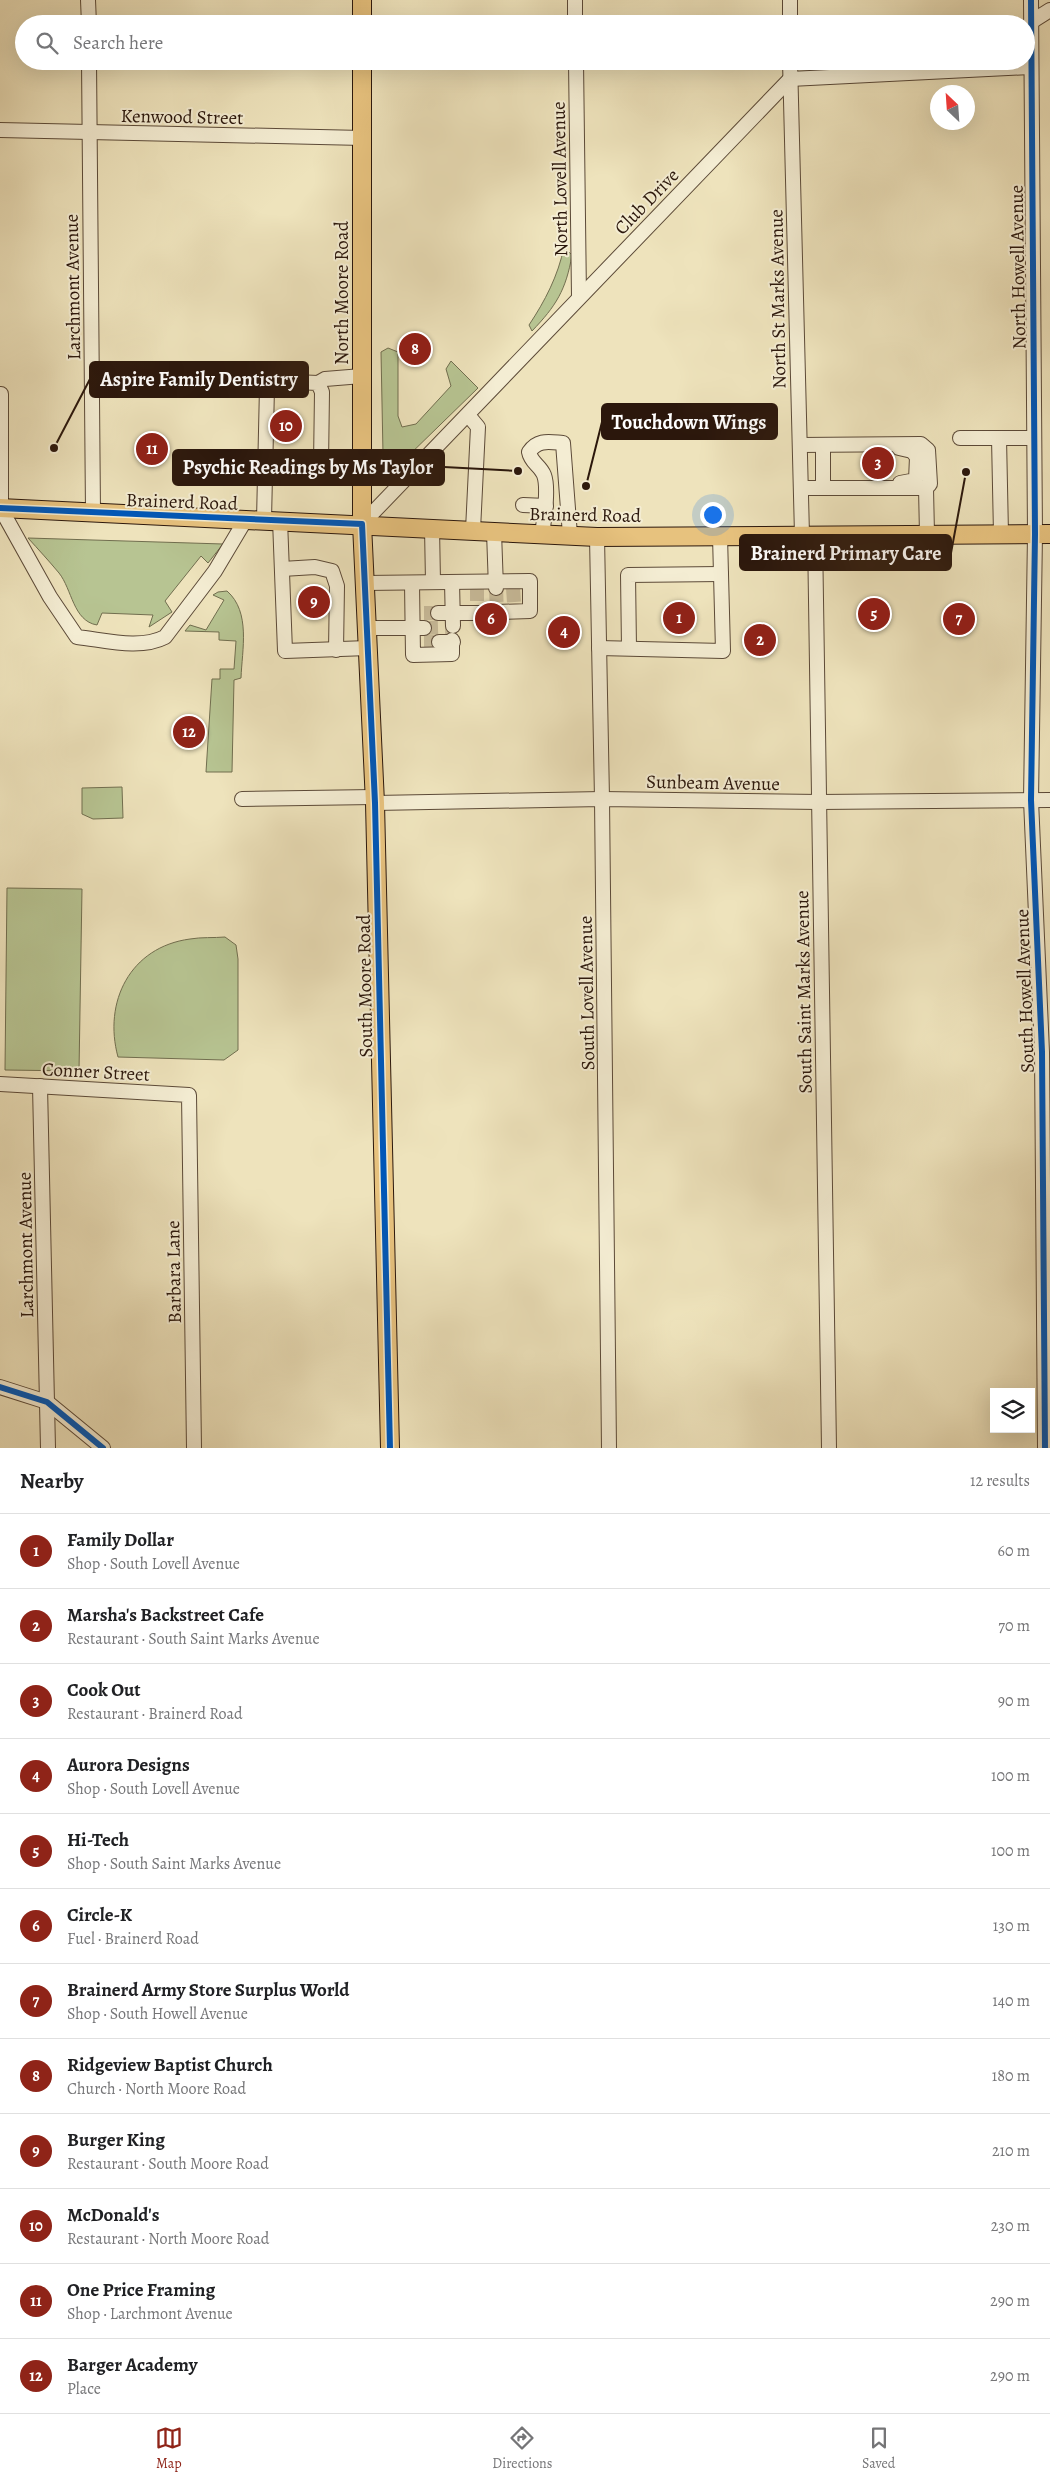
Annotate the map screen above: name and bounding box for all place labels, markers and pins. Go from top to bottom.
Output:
pin: 8 [399,330,431,368]
callout: Aspire Family Dentistry [90,362,308,397]
callout: Touchdown Wings [602,404,777,439]
pin: 10 [270,407,302,445]
pin: 11 [136,430,168,468]
pin: 3 [862,444,894,482]
callout: Psychic Readings by Ms Taylor [173,450,444,485]
callout: Brainerd Primary Care [740,535,951,570]
pin: 9 [298,583,330,621]
pin: 5 [858,595,890,633]
pin: 1 [663,599,695,637]
pin: 6 [475,600,507,638]
pin: 7 [943,600,975,638]
pin: 4 [548,613,580,651]
pin: 2 [744,621,776,659]
pin: 12 [173,713,205,751]

